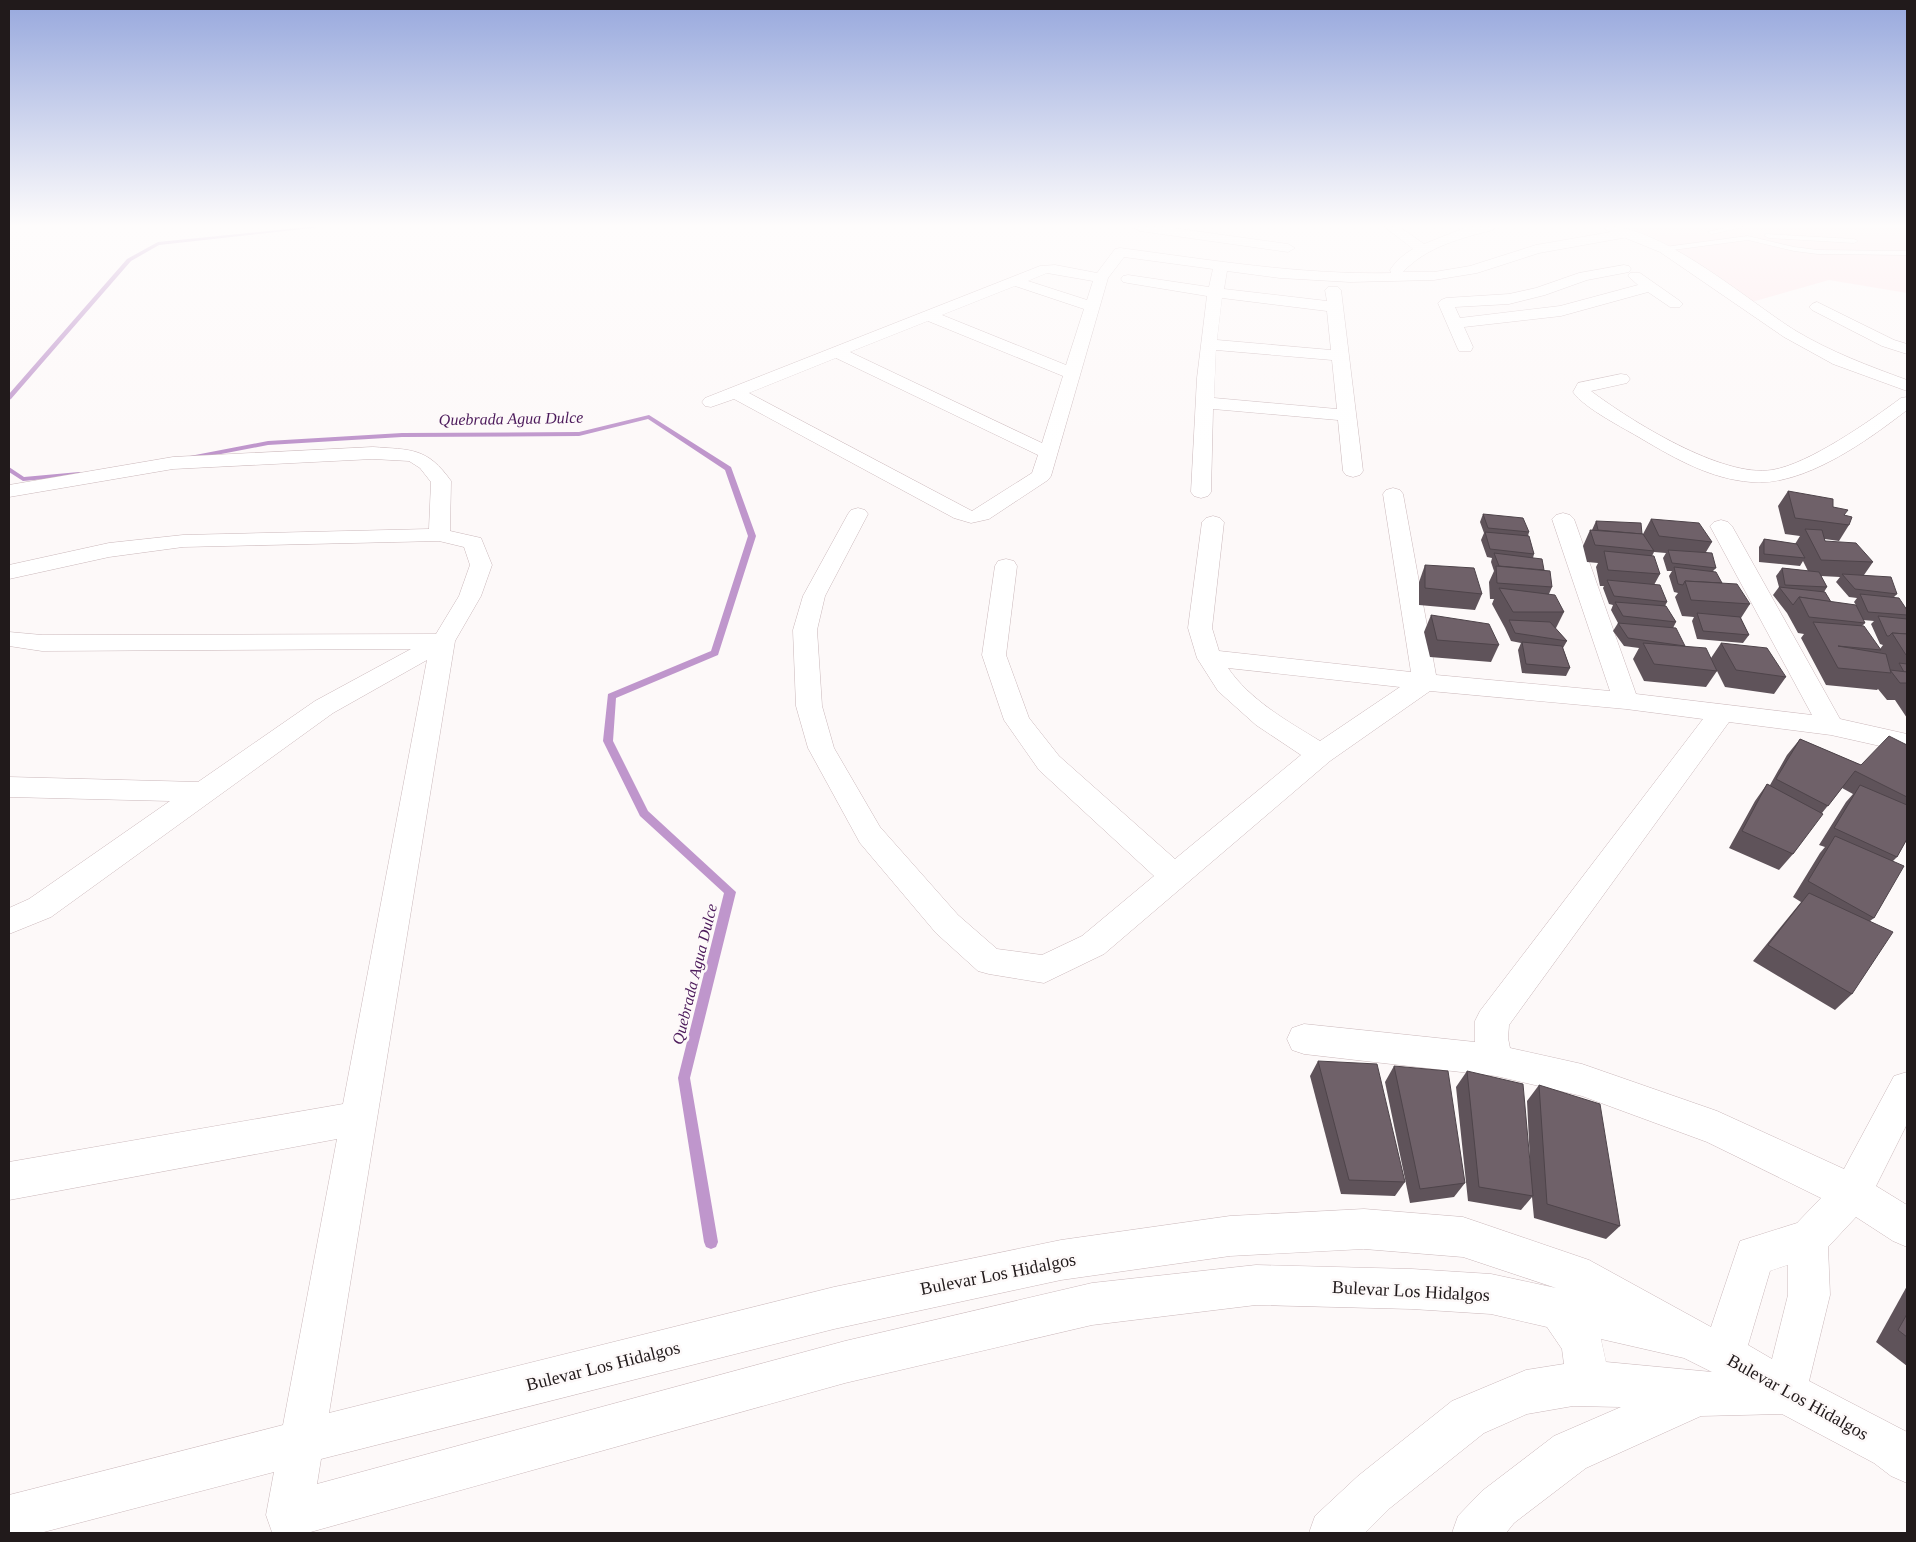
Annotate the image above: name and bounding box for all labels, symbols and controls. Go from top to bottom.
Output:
water label: Quebrada Agua Dulce [439,409,583,429]
water label: Quebrada Agua Dulce [669,902,721,1047]
street label: Bulevar Los Hidalgos [919,1249,1077,1299]
street label: Bulevar Los Hidalgos [1332,1277,1490,1305]
street label: Bulevar Los Hidalgos [524,1337,682,1395]
street label: Bulevar Los Hidalgos [1724,1350,1872,1444]

